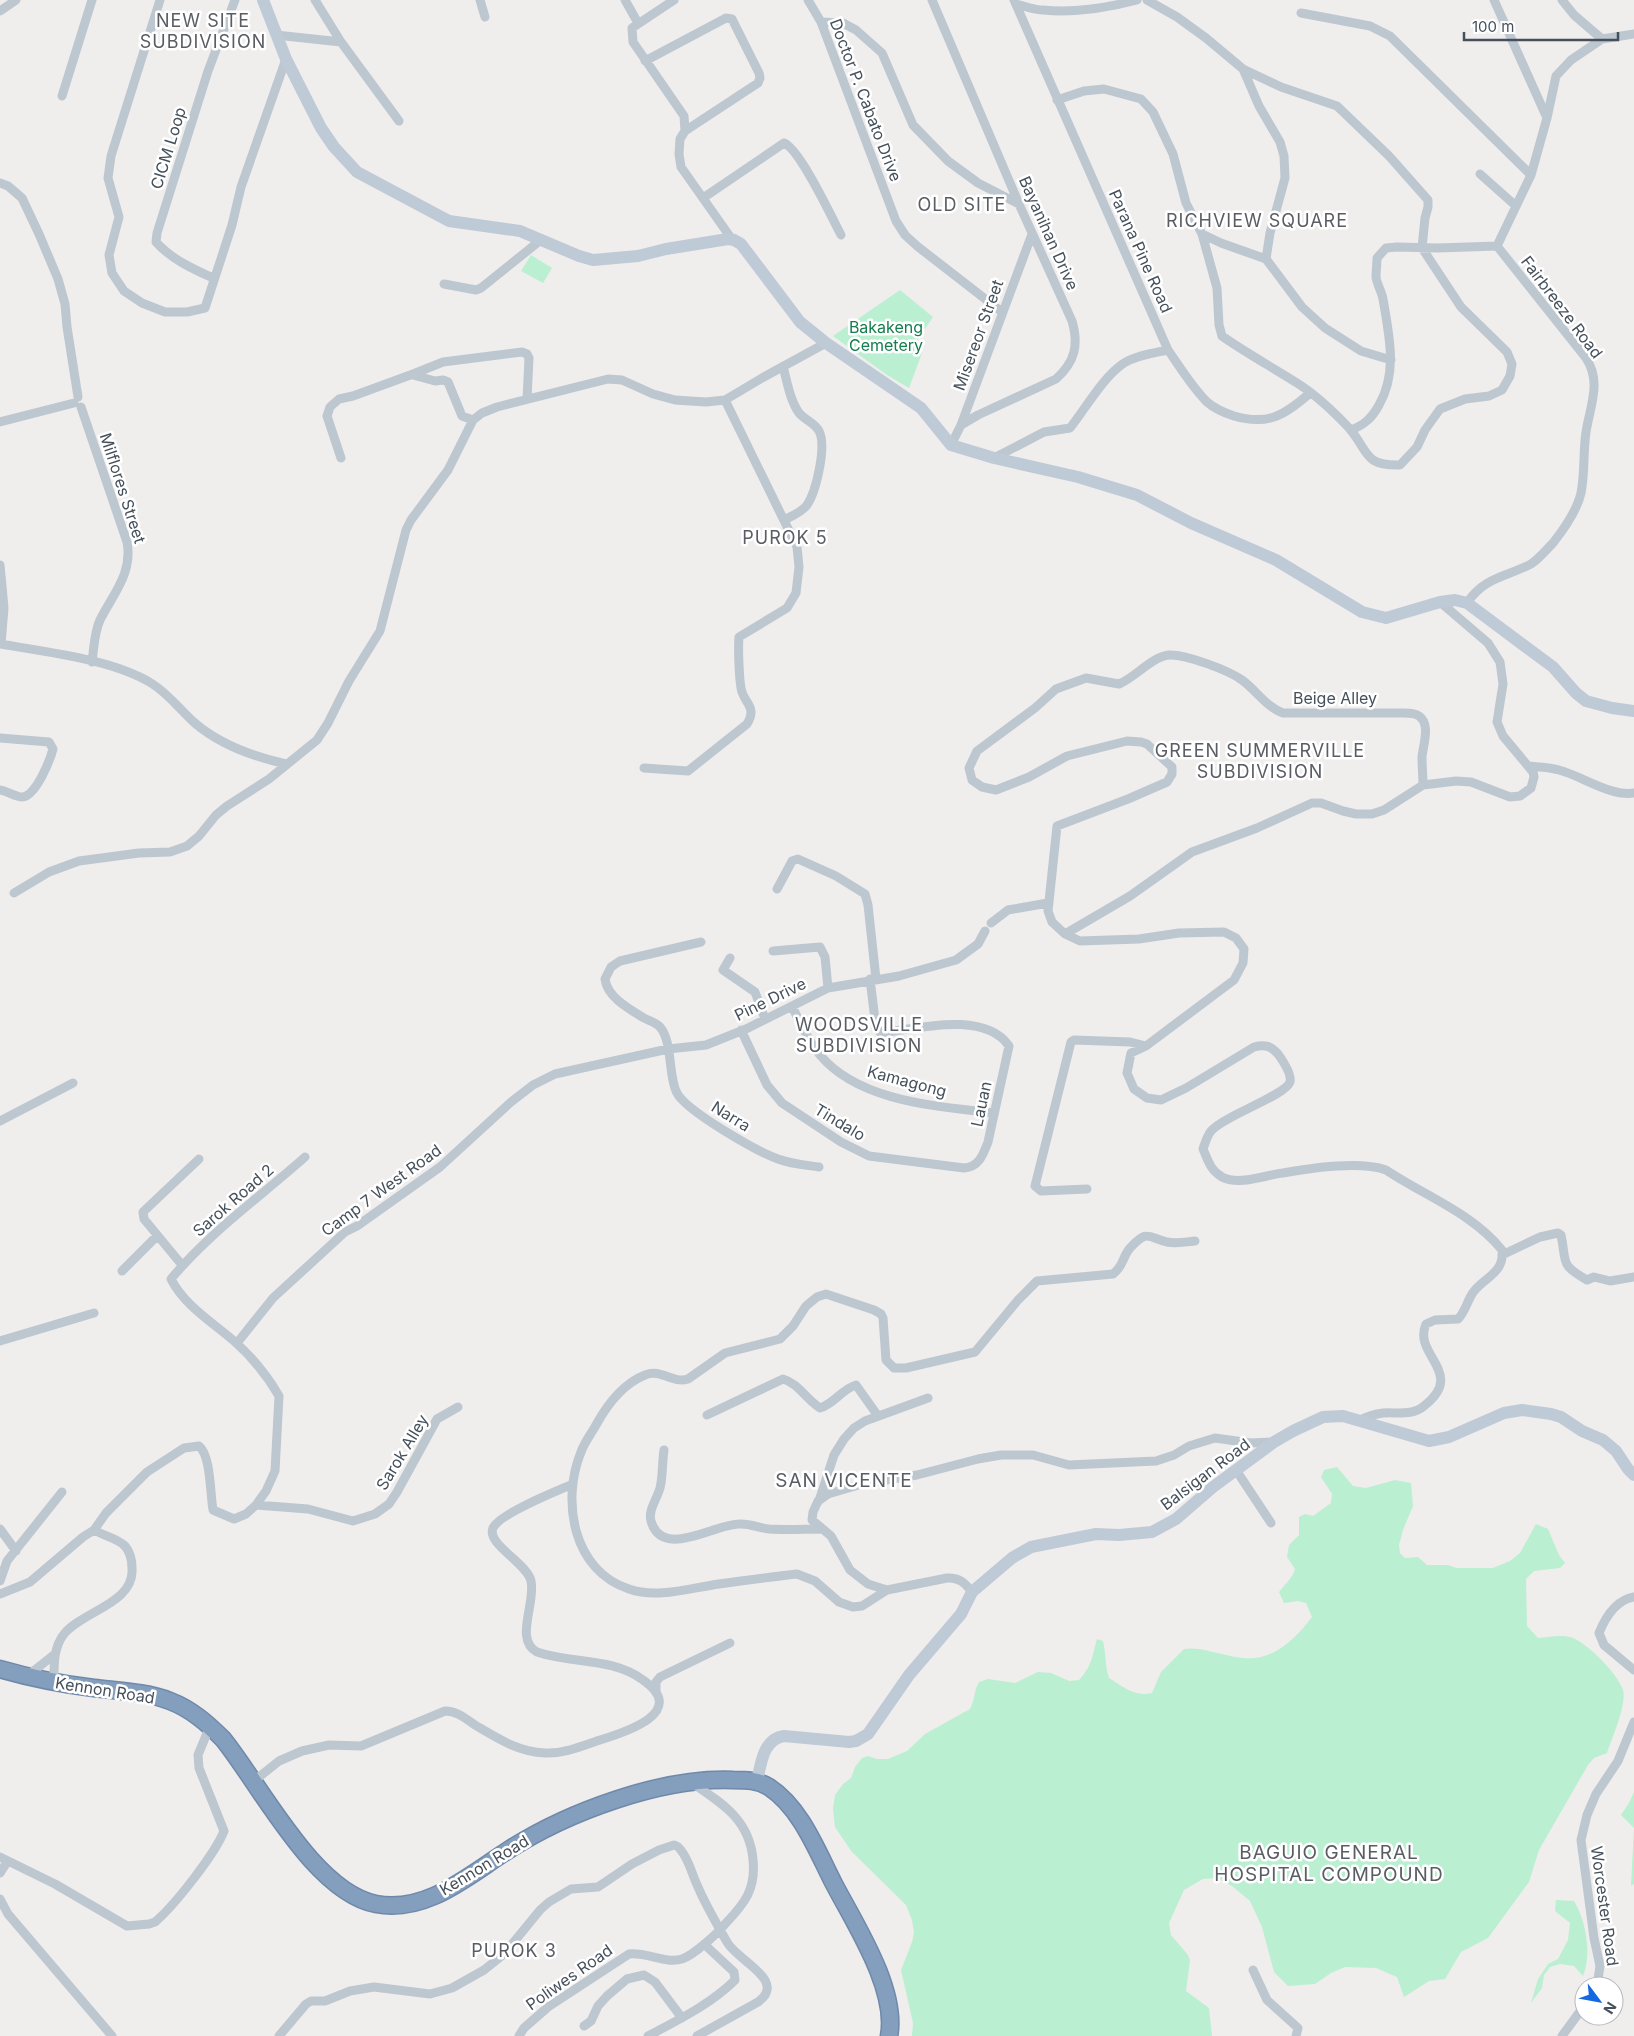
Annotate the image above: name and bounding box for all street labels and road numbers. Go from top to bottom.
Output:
street label: Doctor P. Cabato Drive [826,16,906,184]
street label: CICM Loop [146,105,190,191]
street label: Bayanihan Drive [1015,173,1083,293]
street label: Parana Pine Road [1105,186,1177,316]
street label: Fairbreeze Road [1517,252,1607,362]
street label: Misereor Street [949,277,1007,393]
street label: Milflores Street [96,430,150,546]
street label: Beige Alley [1293,688,1377,708]
street label: Pine Drive [731,973,809,1025]
street label: Kamagong [865,1061,949,1101]
street label: Lauan [966,1079,996,1129]
street label: Narra [708,1096,754,1136]
street label: Tindalo [811,1099,869,1145]
street label: Camp 7 West Road [317,1140,445,1240]
street label: Sarok Road 2 [188,1159,278,1241]
street label: Sarok Alley [372,1411,432,1493]
street label: Balsigan Road [1156,1434,1254,1514]
street label: Kennon Road [54,1672,156,1708]
street label: Kennon Road [436,1831,532,1899]
street label: Worcester Road [1587,1845,1623,1967]
street label: Poliwes Road [522,1940,616,2014]

